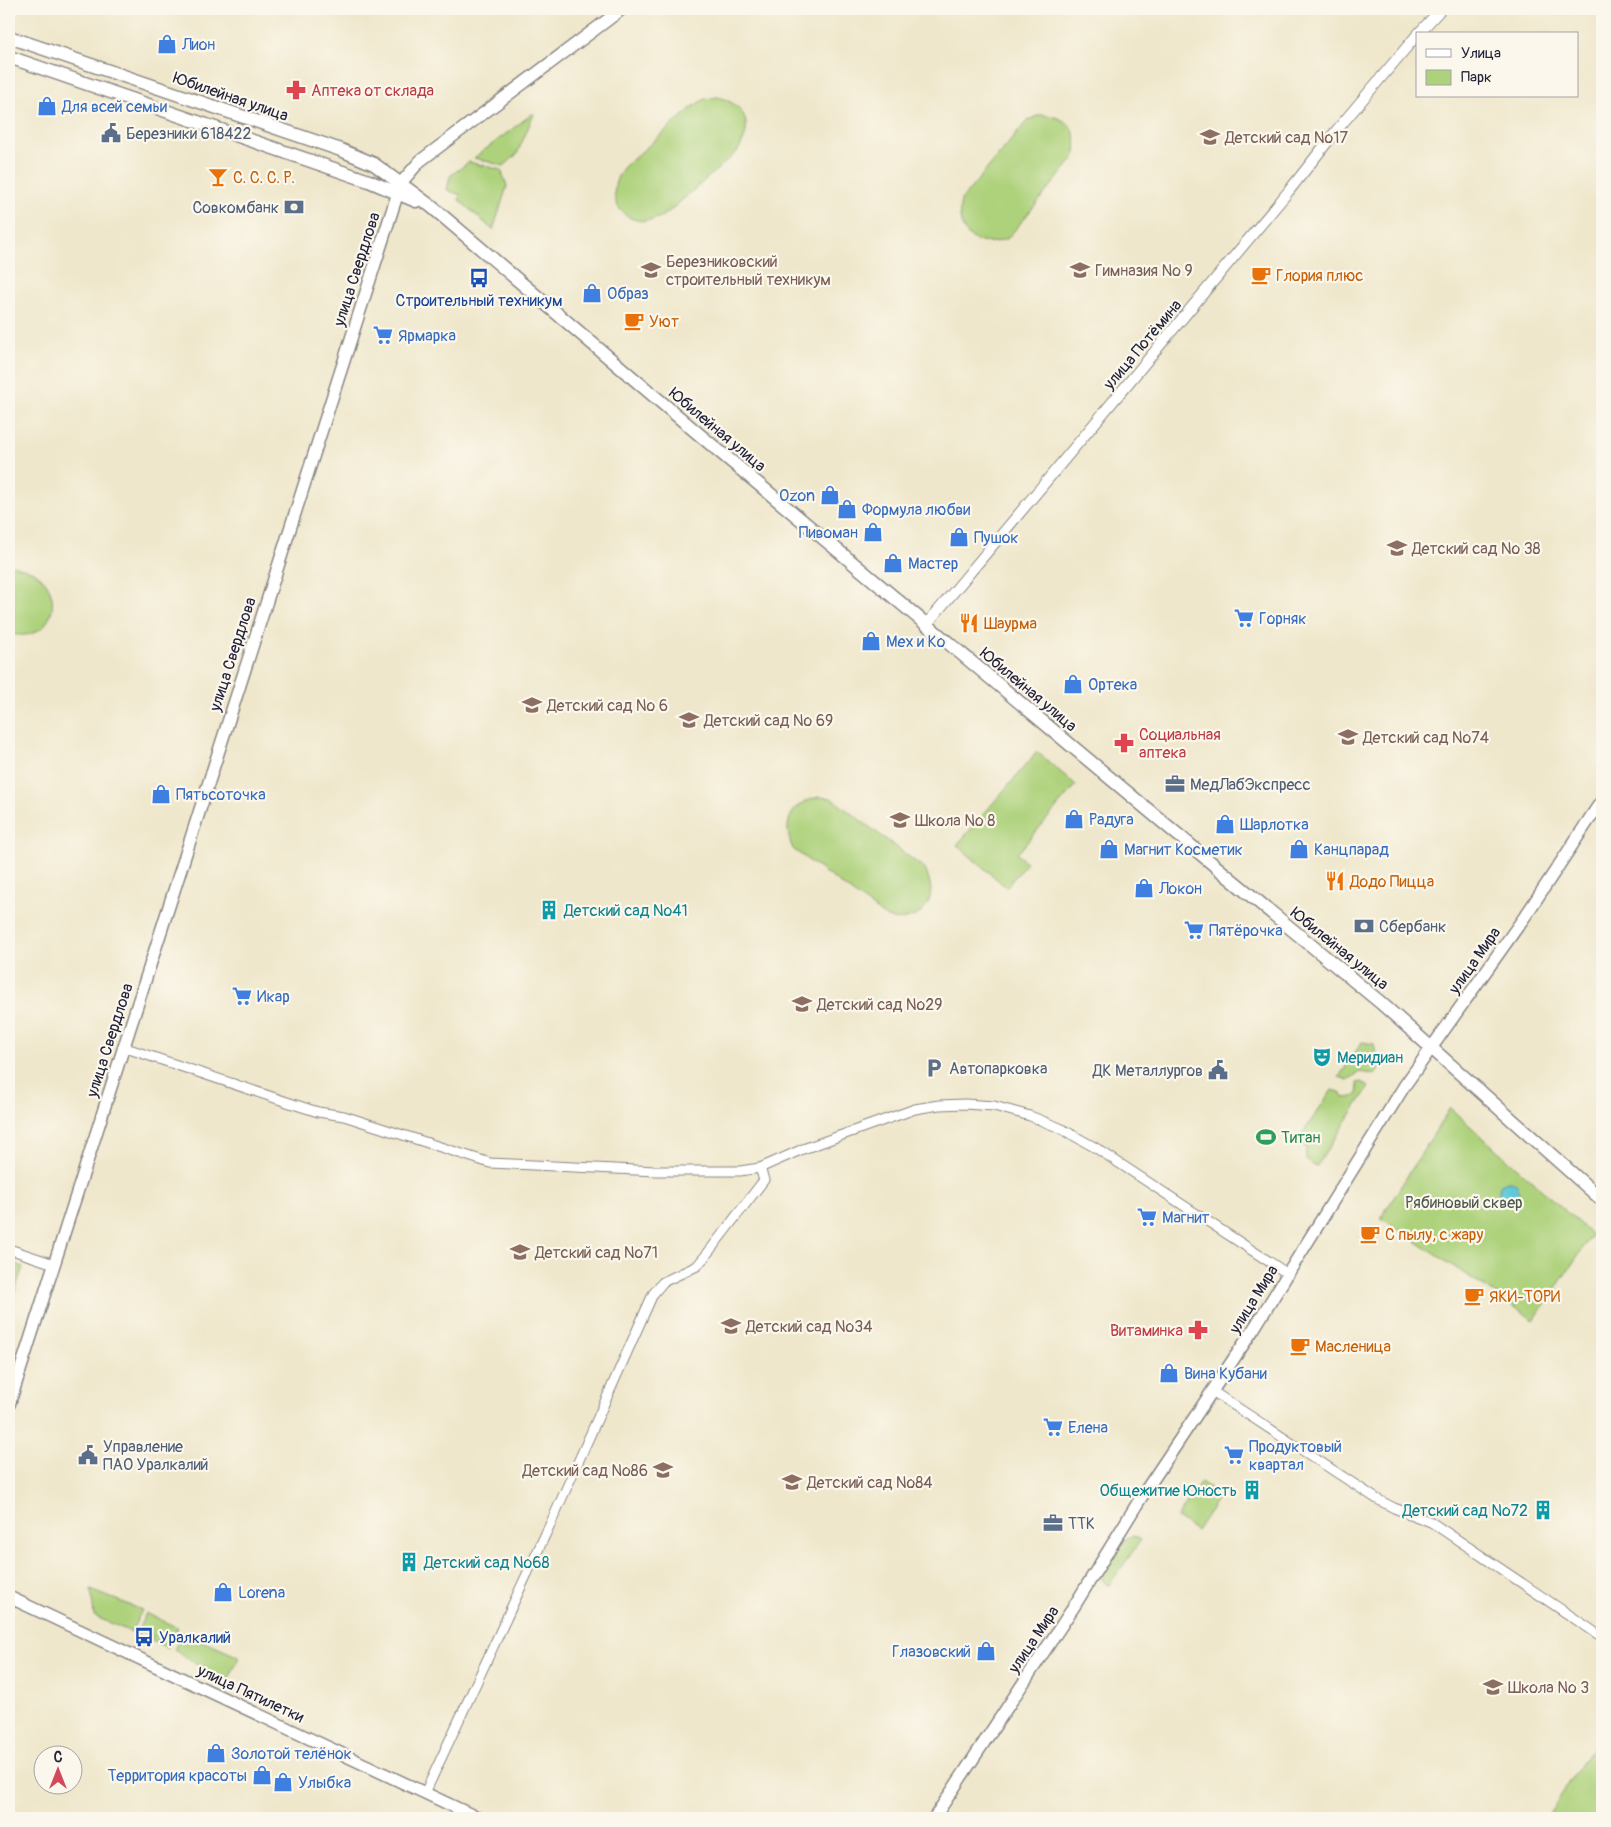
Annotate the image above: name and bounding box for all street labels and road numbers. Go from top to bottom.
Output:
street label: Юбилейная улица [171,68,291,126]
street label: улица Свердлова [329,210,385,330]
street label: улица Потёмина [1099,296,1186,394]
street label: Юбилейная улица [665,383,770,476]
street label: улица Свердлова [205,595,261,715]
street label: Юбилейная улица [976,643,1081,736]
street label: Юбилейная улица [1286,903,1392,994]
street label: улица Мира [1444,923,1505,999]
street label: улица Свердлова [82,981,138,1101]
street label: улица Мира [1224,1262,1283,1338]
street label: улица Мира [1003,1602,1064,1678]
street label: улица Пятилетки [193,1660,307,1727]

